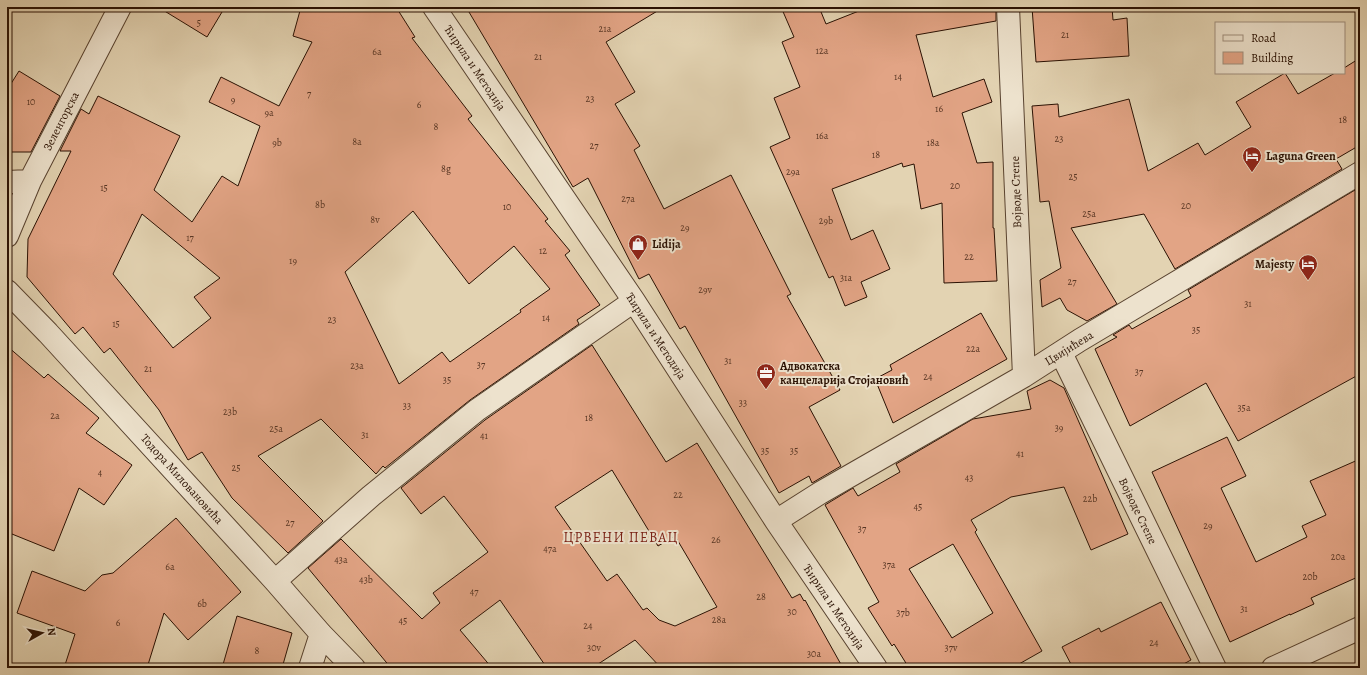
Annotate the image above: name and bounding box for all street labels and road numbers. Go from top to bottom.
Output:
street label: Ћирила и Методија [440,22,510,114]
street label: Зеленгорска [39,88,83,153]
street label: Војводе Степе [1007,156,1025,228]
street label: Ћирила и Методија [622,290,690,383]
street label: Цвијићева [1042,327,1097,369]
street label: Тодора Миловановића [137,430,227,528]
street label: Војводе Степе [1115,475,1161,547]
street label: Ћирила и Методија [799,561,869,653]

